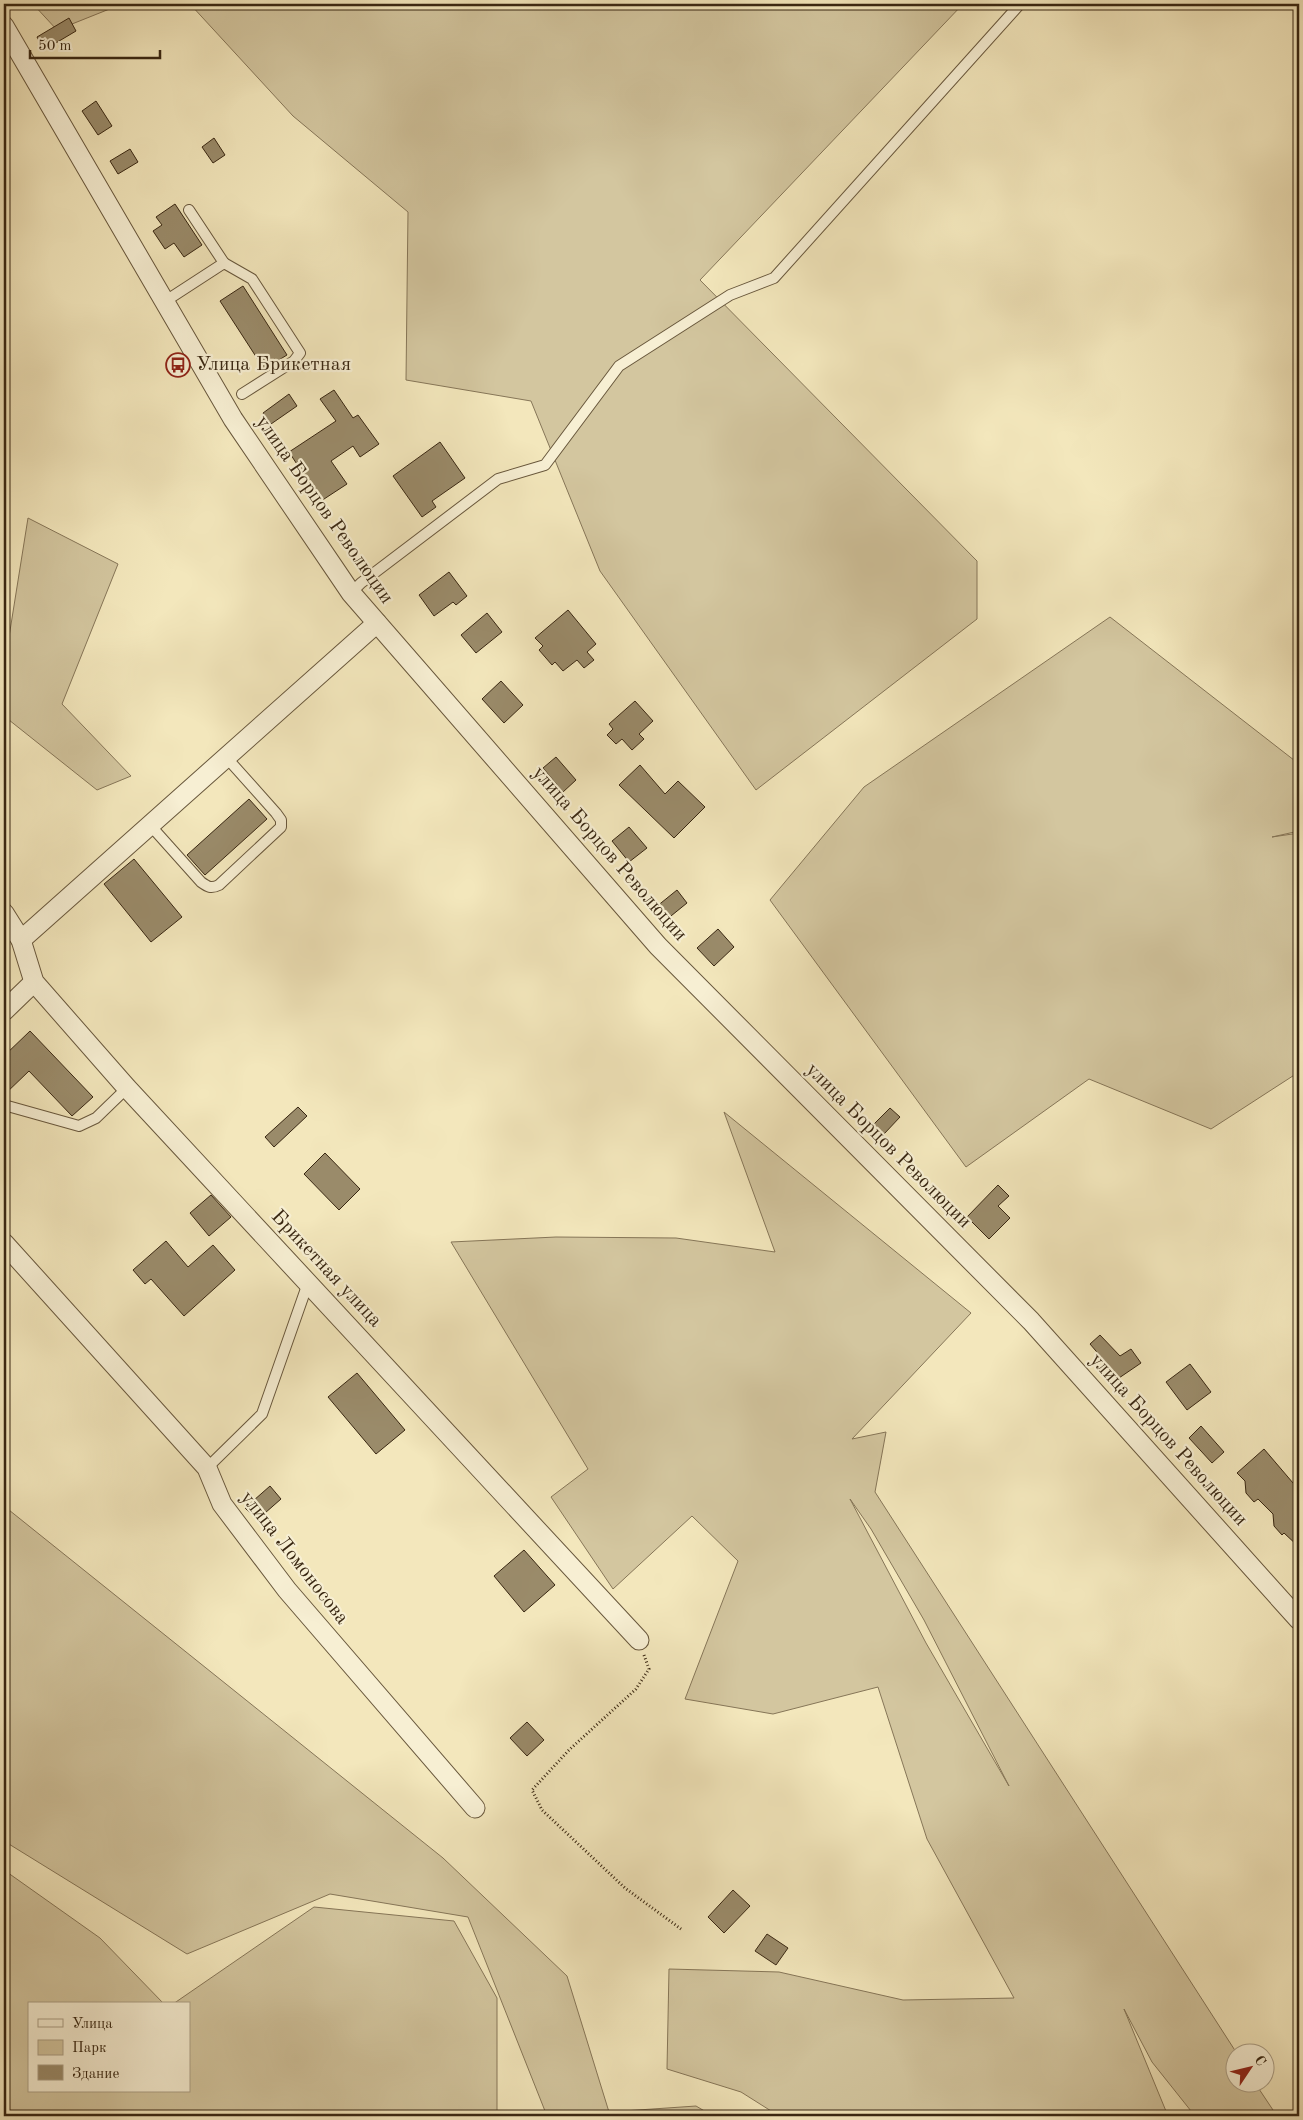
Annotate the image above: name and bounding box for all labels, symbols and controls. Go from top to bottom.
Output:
scale bar [30,28,160,60]
text: 50 m [38,39,72,54]
bus stop icon: Улица Брикетная [165,352,191,378]
place label: Улица Брикетная [196,355,351,375]
street label: улица Борцов Революции [251,412,397,608]
street label: улица Борцов Революции [528,763,690,945]
street label: улица Борцов Революции [802,1060,974,1232]
street label: Брикетная улица [267,1207,385,1331]
street label: улица Борцов Революции [1086,1350,1250,1530]
street label: улица Ломоносова [236,1488,352,1628]
legend [28,2002,190,2092]
text: Улица [72,2017,113,2032]
text: Парк [72,2041,107,2056]
north arrow [1226,2042,1276,2092]
text: С [1251,2053,1268,2069]
text: Здание [72,2067,119,2082]

